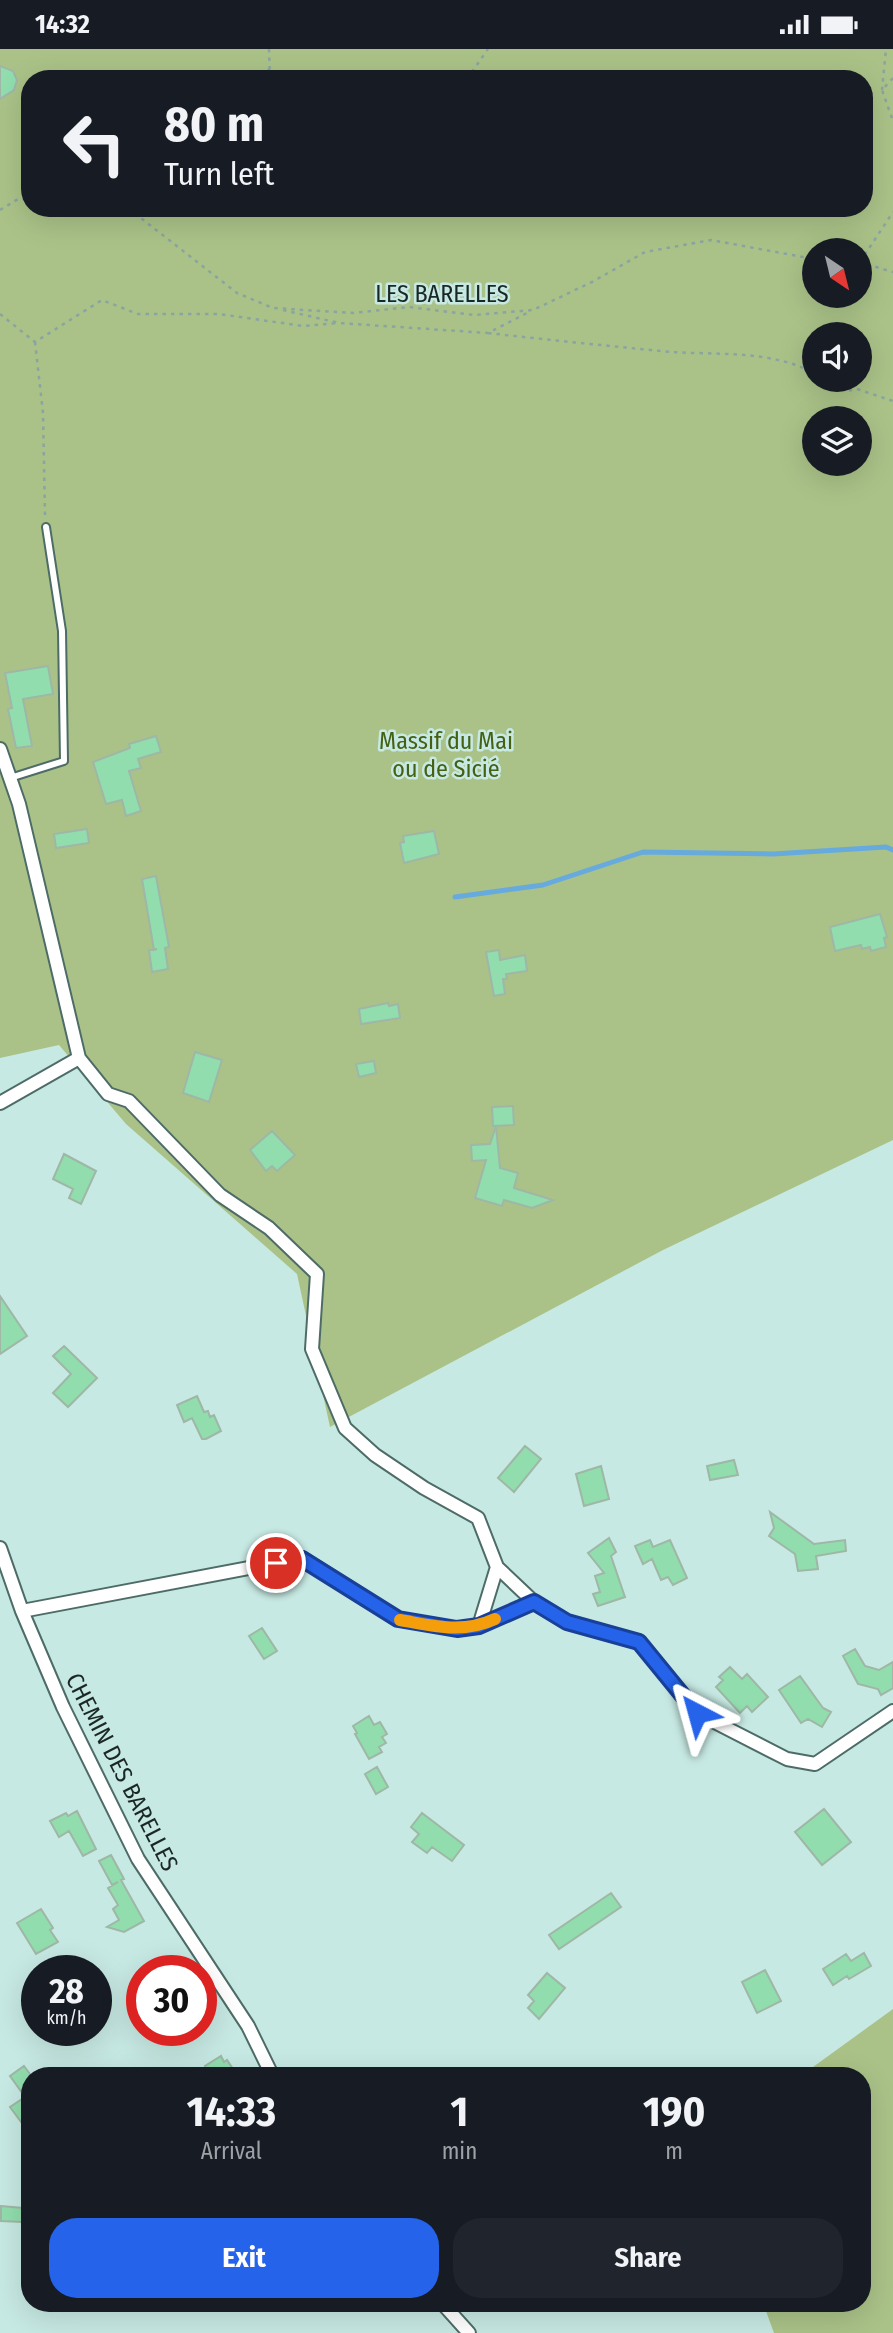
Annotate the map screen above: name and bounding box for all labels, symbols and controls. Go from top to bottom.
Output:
text: 14:32 [35,9,90,40]
text: 80 m [164,95,264,154]
icon: left [49,98,140,189]
text: Turn left [164,155,274,193]
north arrow [802,238,872,308]
map controls [802,238,872,476]
street label: LES BARELLES [375,280,509,308]
button: sound [802,322,872,392]
button: layers [802,406,872,476]
park label: Massif du Mai ou de Sicié [379,727,513,783]
pin [246,1533,306,1593]
icon: arrive [257,1544,295,1582]
street label: CHEMIN DES BARELLES [60,1668,184,1876]
position arrow [660,1676,734,1750]
speed limit sign: 30 [126,1955,217,2046]
text: 28 [49,1970,84,2012]
text: km/h [46,2007,87,2029]
text: 14:33 [187,2087,276,2137]
text: 1 [451,2087,468,2137]
text: 190 [643,2087,705,2137]
text: Arrival [201,2137,262,2165]
text: min [442,2137,477,2165]
text: m [665,2137,683,2165]
button: Exit [49,2218,439,2298]
button: Share [453,2218,843,2298]

